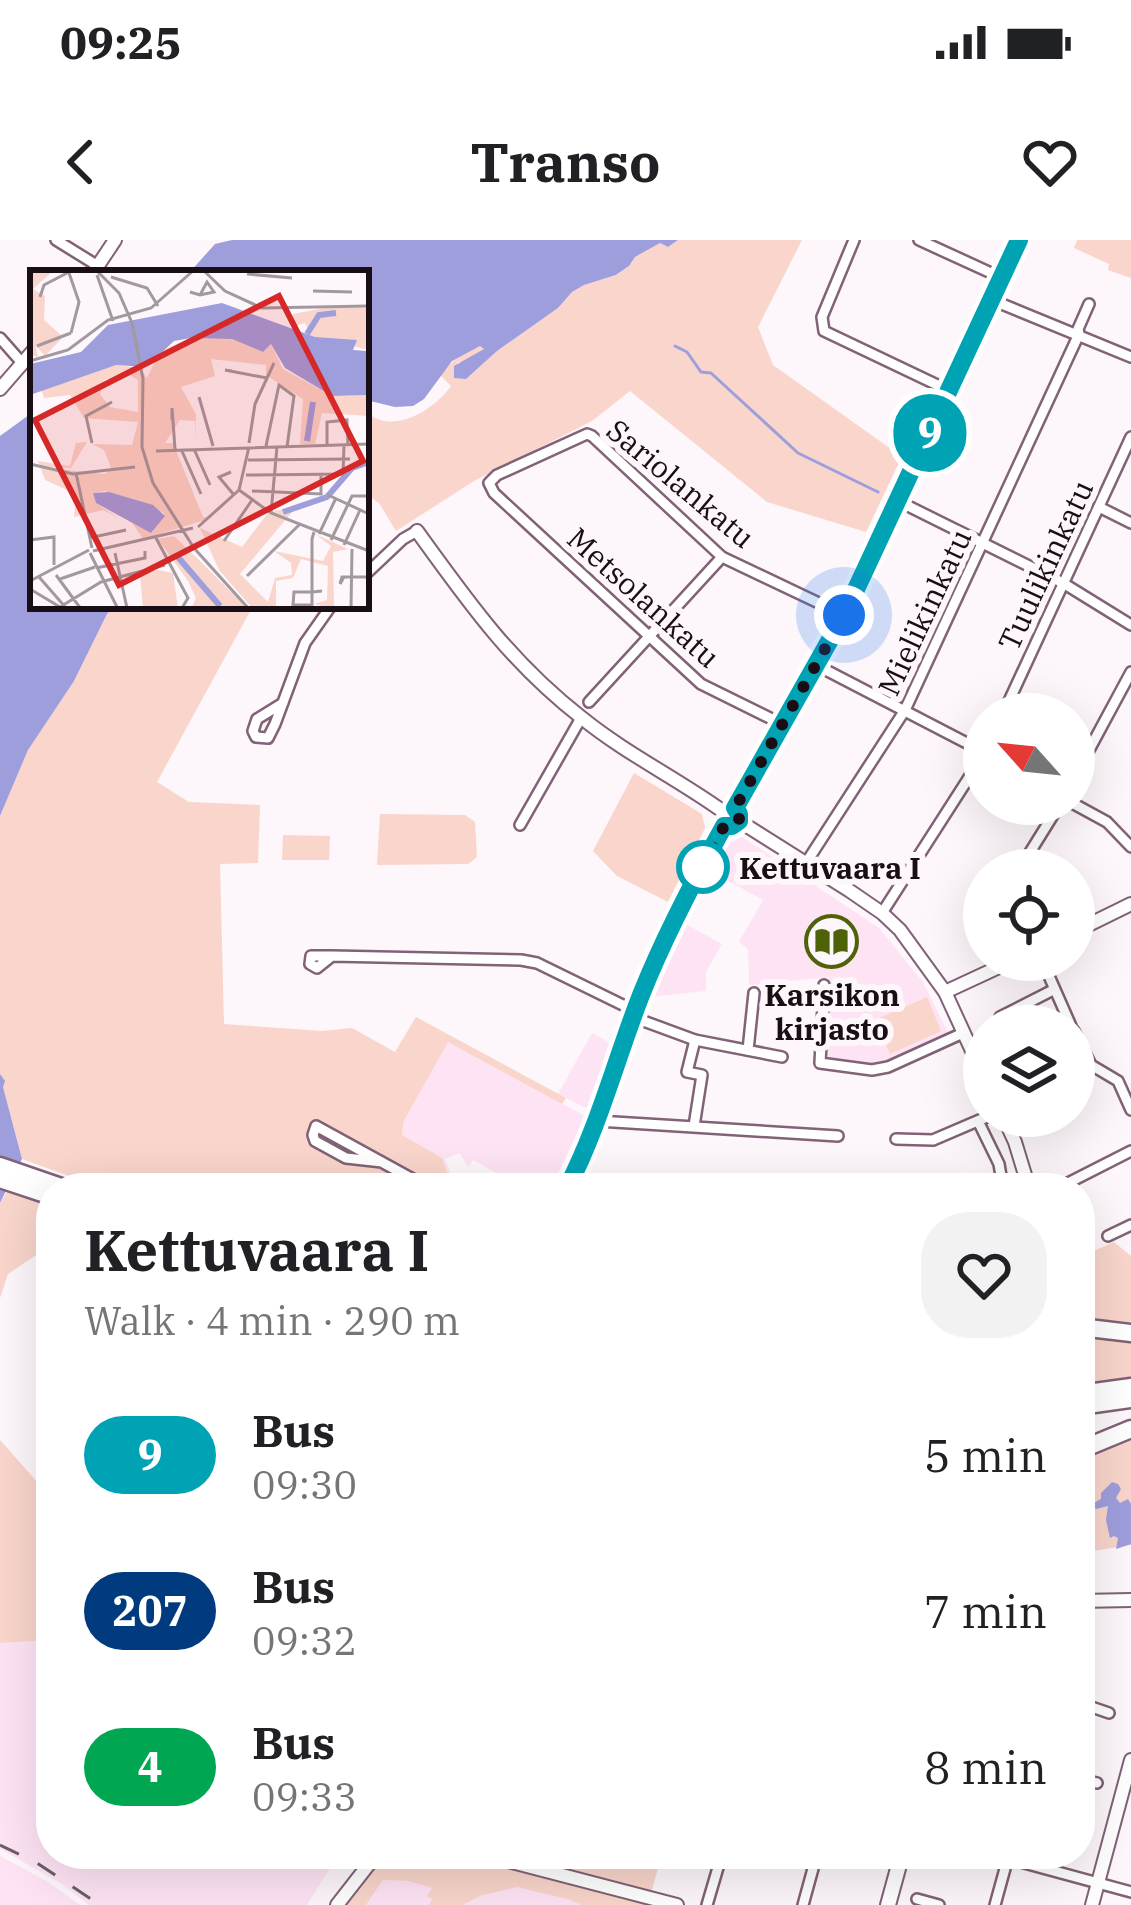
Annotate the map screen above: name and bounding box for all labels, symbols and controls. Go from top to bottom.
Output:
text: 09:25 [60,13,182,71]
text: Transo [471,127,660,197]
icon: back [48,129,114,195]
icon: heart [1017,129,1083,195]
inset map [30,270,369,609]
line badge: 9 [891,394,969,472]
text: 9 [917,405,943,460]
street label: Sariolankatu [599,410,763,556]
street label: Tuulikinkatu [989,474,1101,656]
street label: Metsolankatu [560,518,728,676]
street label: Mielikinkatu [868,523,980,701]
your location [814,585,874,645]
north arrow [963,693,1095,825]
map controls [963,693,1095,1137]
marker: Kettuvaara I [678,842,728,892]
place label: Kettuvaara I [739,848,921,887]
button: locate [963,849,1095,981]
library icon: Karsikon kirjasto [804,914,860,970]
place label: Karsikon kirjasto [764,975,900,1048]
button: layers [963,1005,1095,1137]
button: heart [921,1212,1047,1338]
text: Kettuvaara I [84,1213,429,1287]
text: Walk · 4 min · 290 m [84,1295,460,1346]
text: Bus [252,1401,335,1459]
text: 5 min [924,1426,1047,1484]
text: 9 [137,1427,163,1482]
text: 09:30 [252,1459,357,1510]
text: Bus [252,1557,335,1615]
text: 7 min [924,1582,1047,1640]
text: 207 [112,1583,188,1638]
text: 09:32 [252,1615,357,1666]
text: Bus [252,1713,335,1771]
text: 8 min [924,1738,1047,1796]
text: 4 [137,1739,163,1794]
text: 09:33 [252,1771,357,1822]

